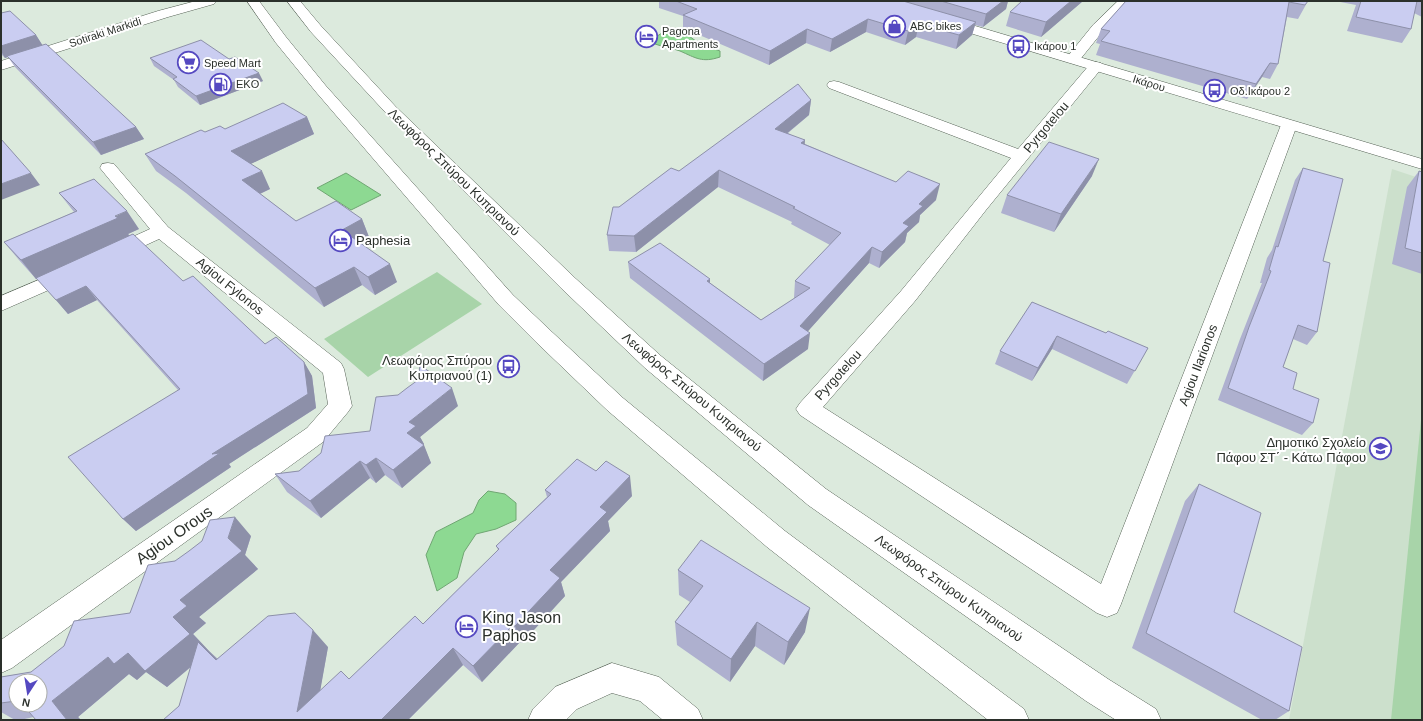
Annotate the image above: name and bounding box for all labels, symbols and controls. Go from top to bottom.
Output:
shop icon: ABC bikes [881,13,907,39]
street label: Sotiraki Markidi [67,15,143,49]
place label: ABC bikes [910,20,962,32]
hotel icon: Pagona Apartments [634,24,660,50]
place label: Pagona Apartments [662,25,719,50]
bus stop icon: Ικάρου 1 [1006,33,1032,59]
place label: Ικάρου 1 [1034,40,1076,52]
supermarket icon: Speed Mart [175,50,201,76]
place label: Speed Mart [204,57,261,69]
fuel station icon: EKO [207,71,233,97]
street label: Ικάρου [1131,72,1167,94]
place label: EKO [236,78,260,90]
bus stop icon: Οδ.Ικάρου 2 [1201,78,1227,104]
place label: Οδ.Ικάρου 2 [1230,85,1290,97]
street label: Pyrgotelou [1020,98,1072,156]
street label: Λεωφόρος Σπύρου Κυπριανού [385,105,523,239]
hotel icon: Paphesia [327,227,353,253]
place label: Paphesia [356,233,411,248]
street label: Agiou Fylonos [193,254,267,318]
street label: Agiou Ilarionos [1176,322,1221,408]
street label: Λεωφόρος Σπύρου Κυπριανού [619,329,765,455]
street label: Pyrgotelou [812,347,864,403]
place label: Λεωφόρος Σπύρου Κυπριανού (1) [382,353,492,383]
bus stop icon: Λεωφόρος Σπύρου Κυπριανού (1) [495,354,521,380]
place label: Δημοτικό Σχολείο Πάφου ΣΤ΄ - Κάτω Πάφου [1216,435,1366,465]
school or university icon: Δημοτικό Σχολείο Πάφου ΣΤ΄ - Κάτω Πάφου [1368,436,1394,462]
street label: Agiou Orous [133,503,215,567]
street label: Λεωφόρος Σπύρου Κυπριανού [872,531,1026,645]
place label: King Jason Paphos [482,609,561,644]
hotel icon: King Jason Paphos [454,613,480,639]
north arrow [8,673,48,713]
text: N [21,696,31,709]

